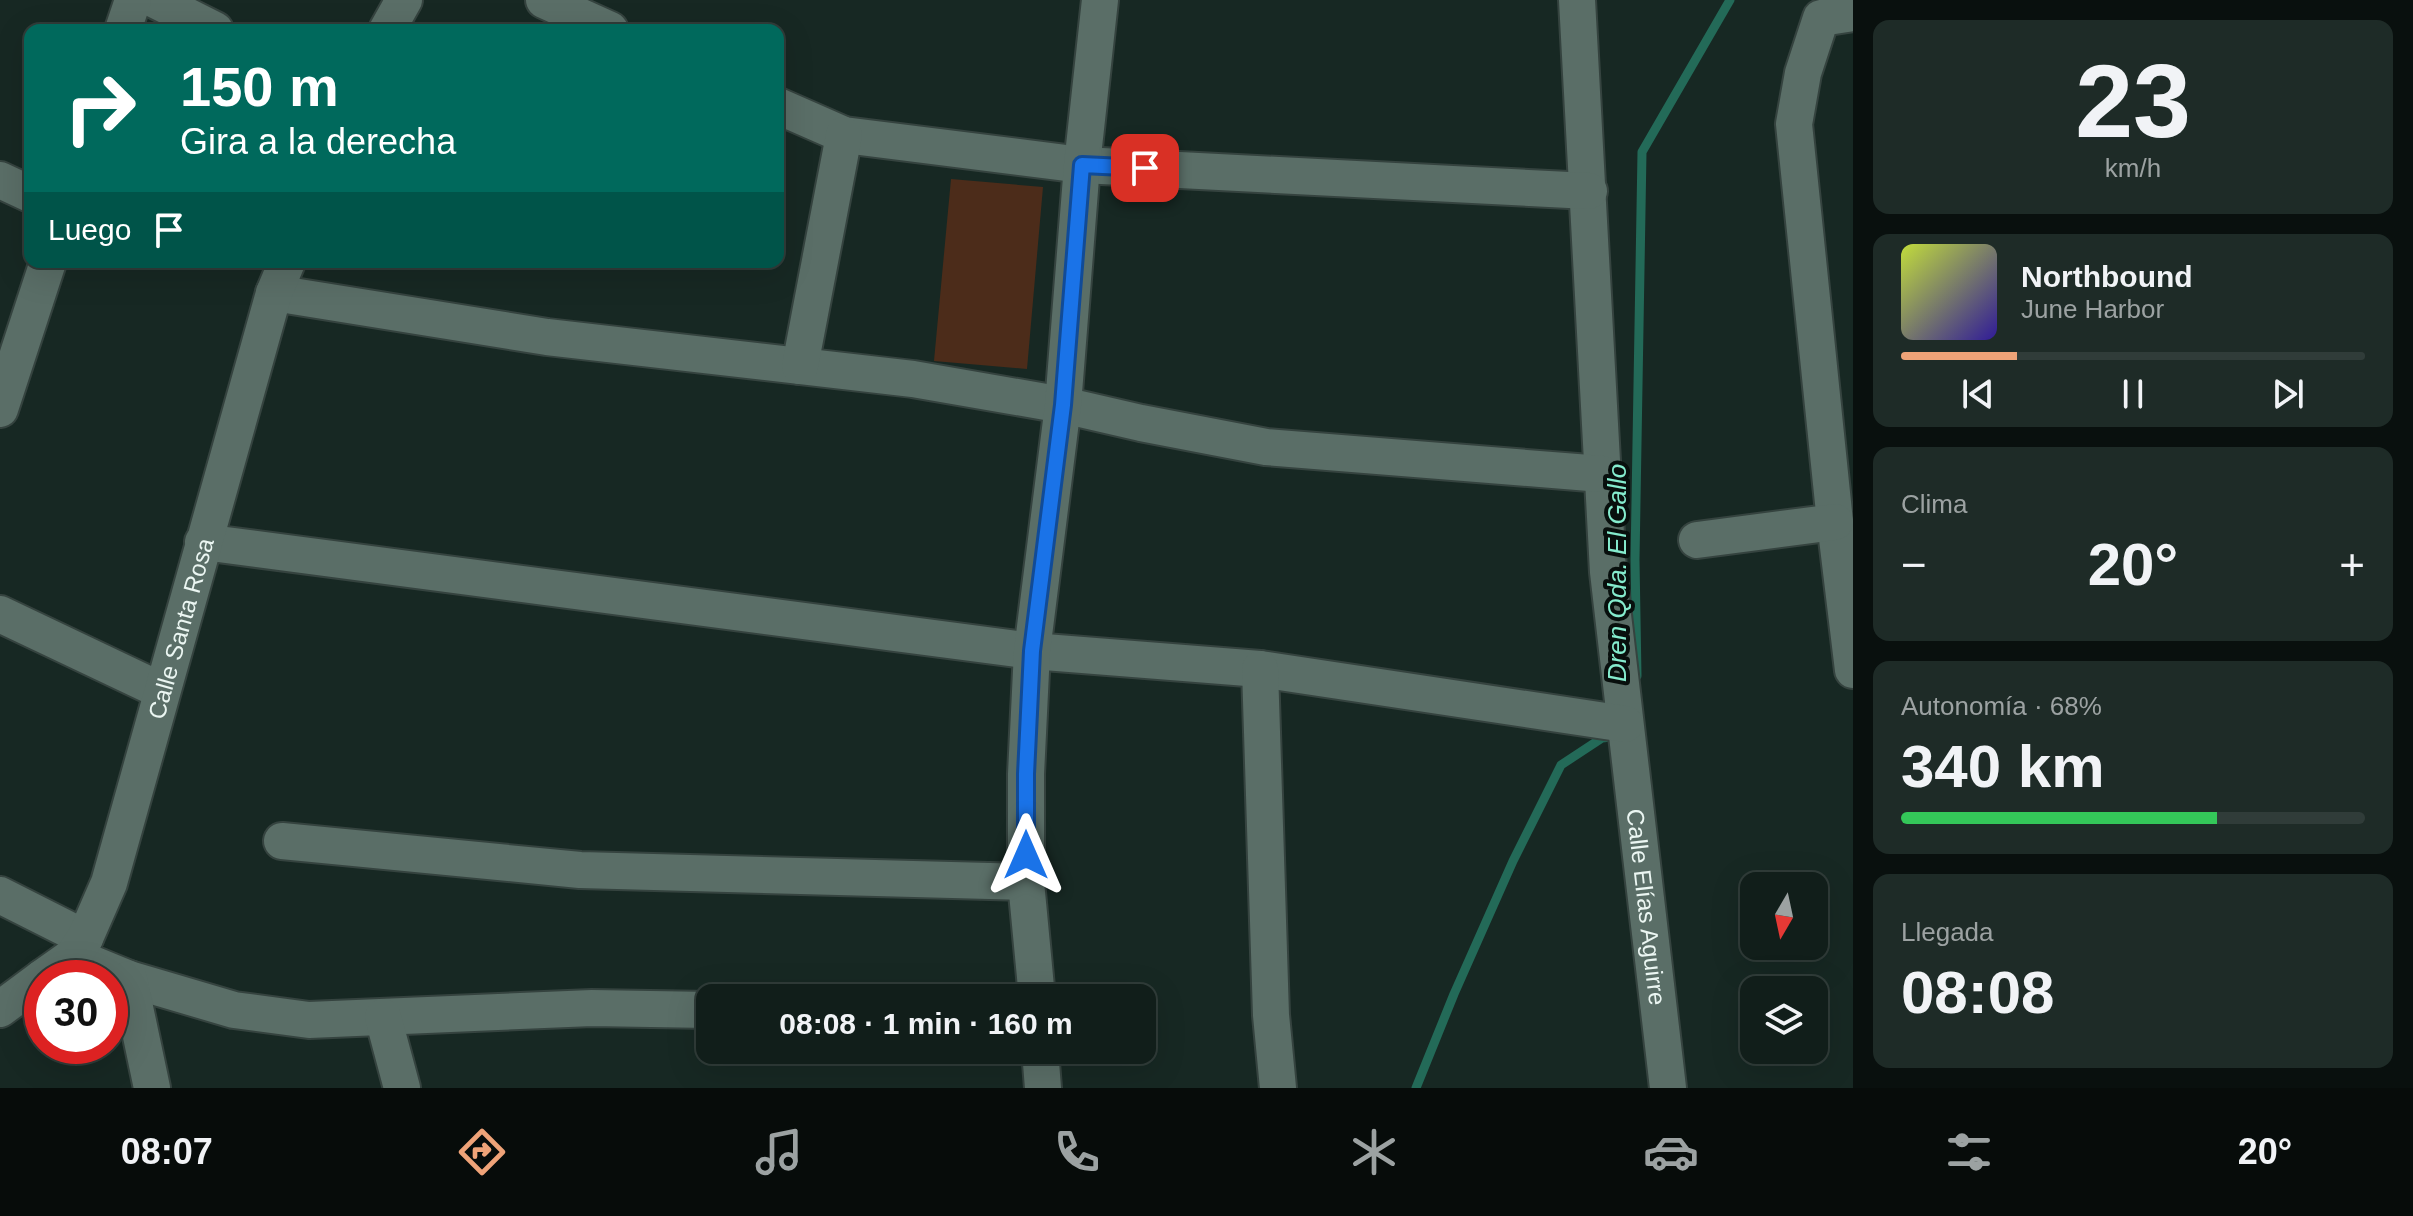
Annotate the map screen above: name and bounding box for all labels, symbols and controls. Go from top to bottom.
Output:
text: 23 [2075,43,2191,159]
text: 150 m [180,55,339,118]
icon: right [48,56,152,160]
text: Gira a la derecha [180,121,456,162]
pin [1111,134,1179,202]
icon: arrive [1123,146,1167,190]
text: km/h [2105,153,2161,183]
icon: arrive [147,208,191,252]
text: Luego [48,213,131,246]
text: Northbound [2021,260,2193,293]
text: June Harbor [2021,294,2164,324]
icon: previous [1956,372,2000,416]
icon: pause [2111,372,2155,416]
icon: next [2266,372,2310,416]
water label: Dren Qda. El Gallo [1602,464,1632,682]
text: Clima [1901,489,1967,519]
text: 20° [2088,531,2178,598]
street label: Calle Santa Rosa [142,534,219,722]
text: − [1901,540,1927,589]
text: + [2339,540,2365,589]
text: Autonomía · 68% [1901,691,2102,721]
text: 340 km [1901,733,2105,800]
street label: Calle Elías Aguirre [1622,807,1672,1007]
position arrow [984,813,1068,897]
north arrow [1740,872,1828,960]
map controls [1740,872,1828,1064]
text: Llegada [1901,917,1994,947]
text: 08:08 [1901,959,2054,1026]
speed limit sign: 30 [24,960,128,1064]
button: layers [1740,976,1828,1064]
text: 08:08 · 1 min · 160 m [779,1007,1073,1040]
icon: directions [454,1124,510,1180]
icon: music [751,1124,807,1180]
icon: phone [1049,1124,1105,1180]
icon: climate [1346,1124,1402,1180]
icon: car [1643,1124,1699,1180]
icon: filters [1941,1124,1997,1180]
text: 08:07 [121,1131,213,1172]
text: 20° [2238,1131,2292,1172]

